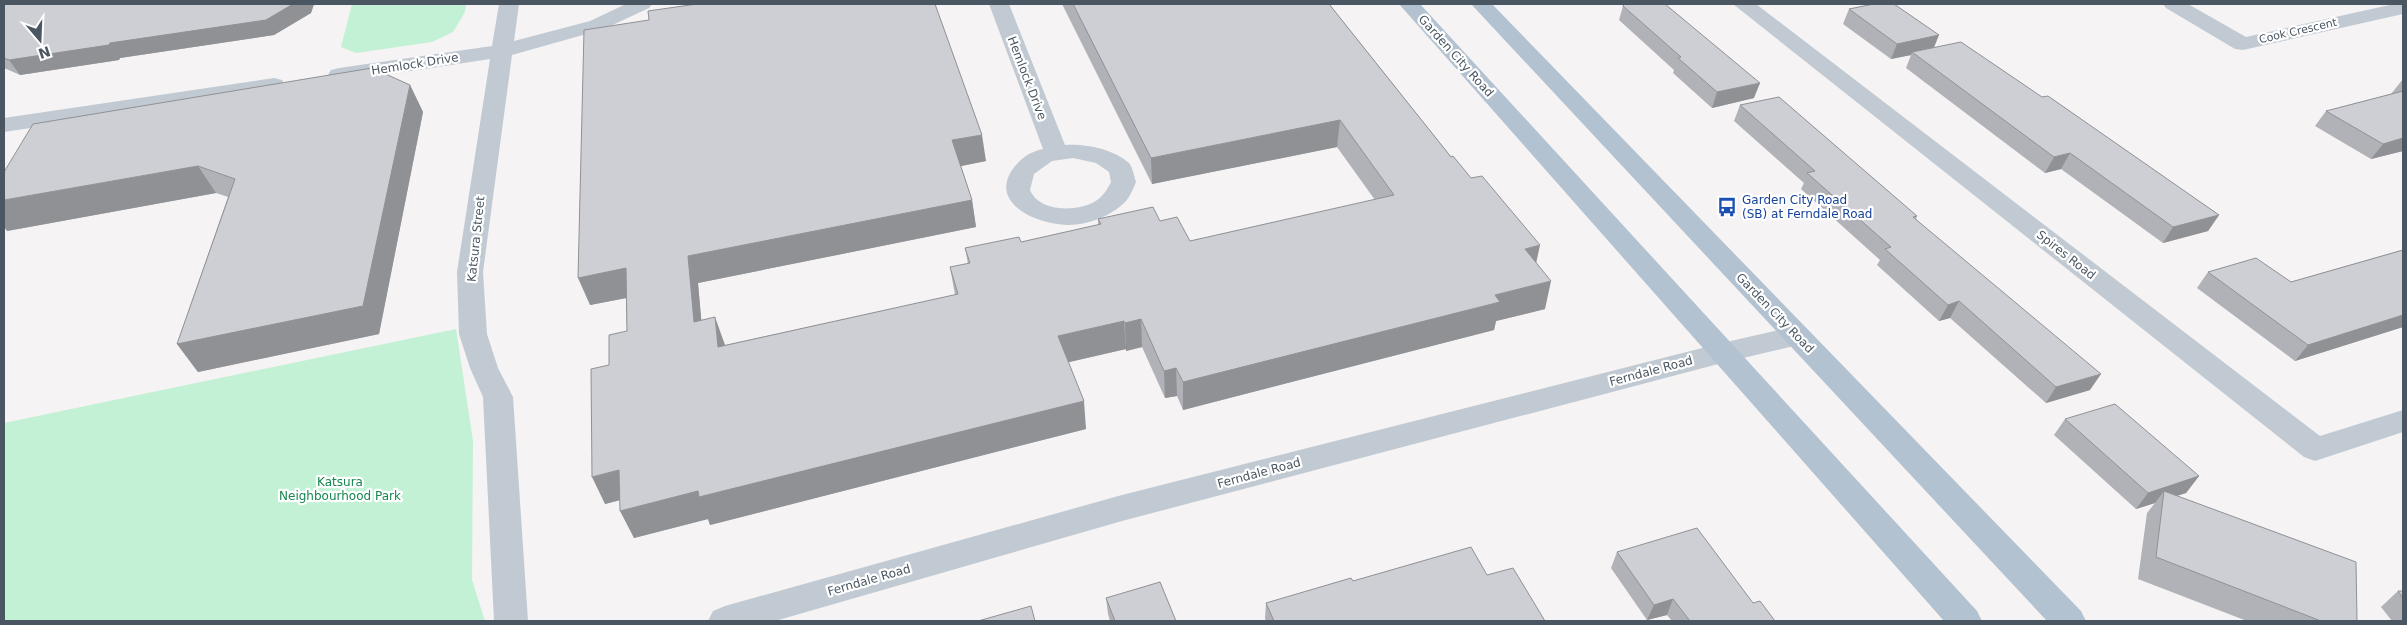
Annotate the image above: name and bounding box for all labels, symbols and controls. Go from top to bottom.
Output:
street label: Garden City Road [1416,12,1496,100]
north arrow [15,15,65,65]
street label: Cook Crescent [2258,16,2339,46]
street label: Hemlock Drive [1005,34,1049,122]
text: N [36,43,52,62]
street label: Hemlock Drive [370,50,460,78]
place label: Garden City Road (SB) at Ferndale Road [1742,193,1872,221]
street label: Katsura Street [465,195,487,283]
bus stop icon: Garden City Road (SB) at Ferndale Road [1716,196,1738,218]
street label: Spires Road [2034,228,2098,282]
street label: Garden City Road [1733,270,1817,356]
street label: Ferndale Road [1608,353,1694,389]
street label: Ferndale Road [1216,455,1302,491]
park label: Katsura Neighbourhood Park [279,475,401,503]
street label: Ferndale Road [826,561,912,599]

